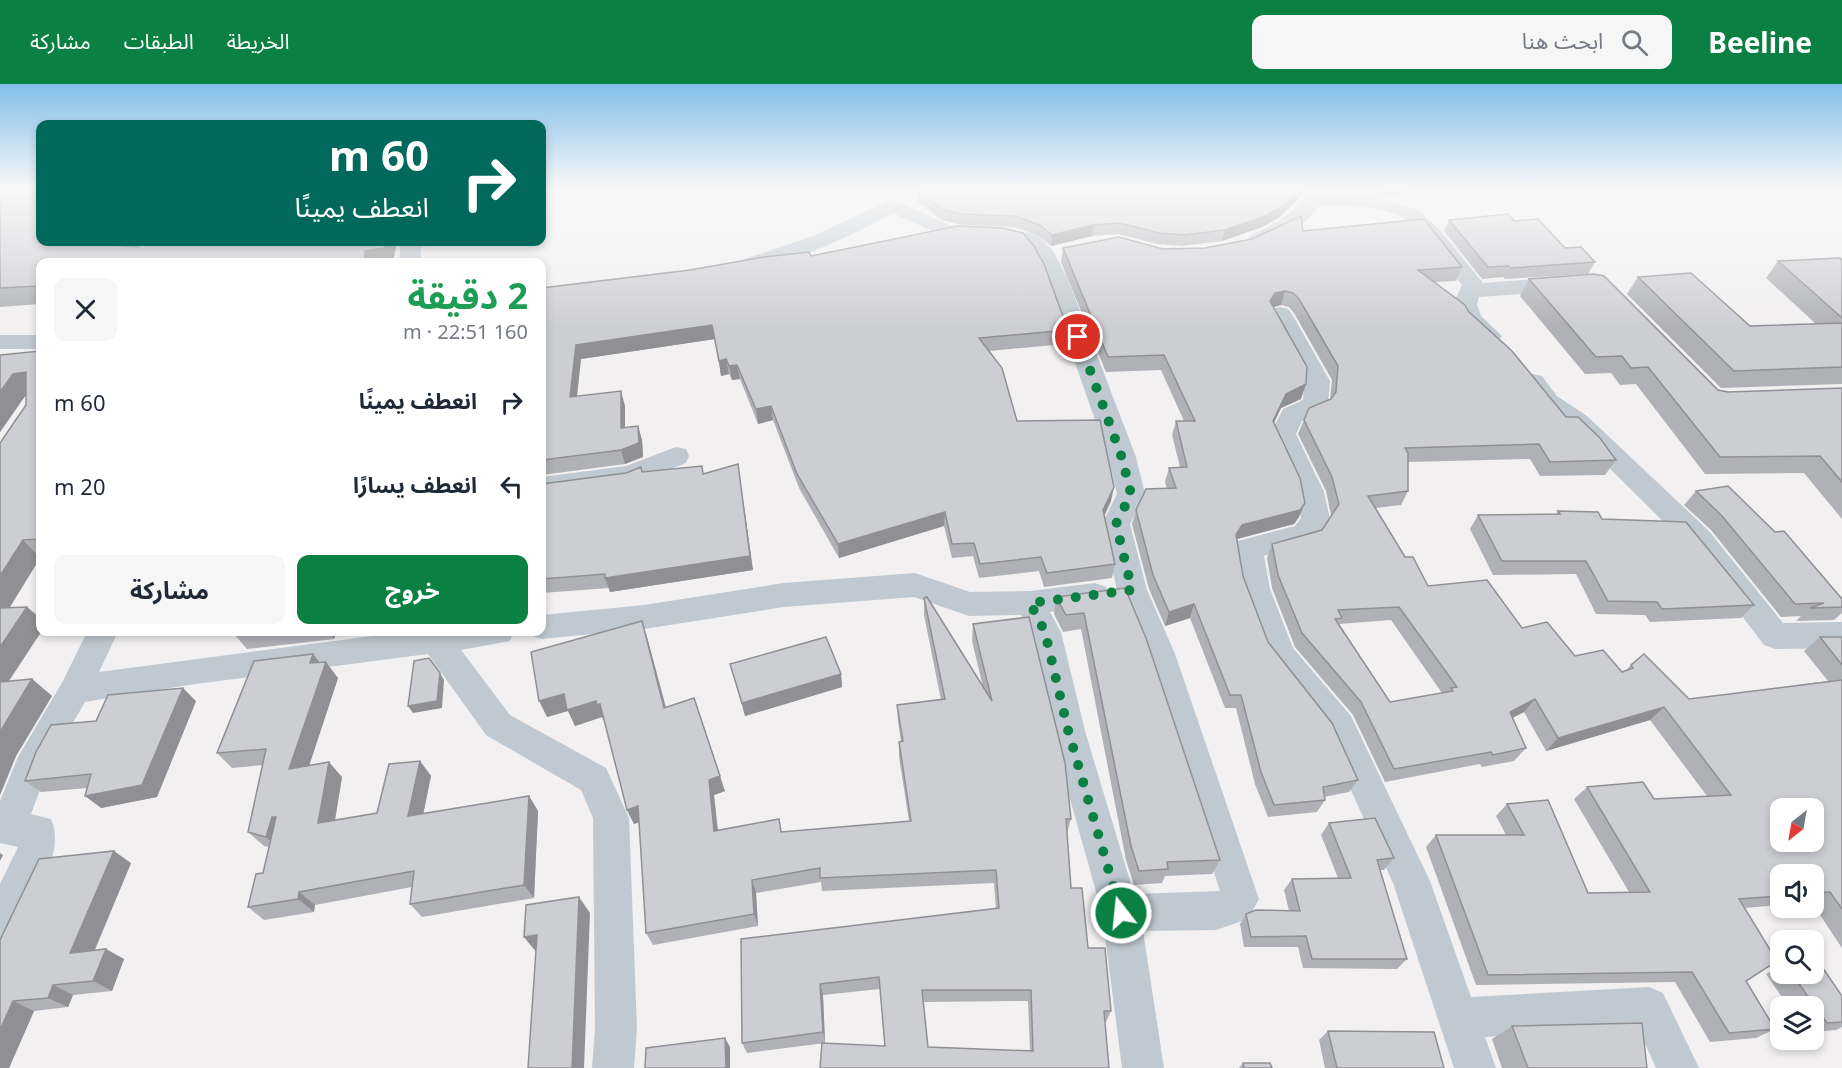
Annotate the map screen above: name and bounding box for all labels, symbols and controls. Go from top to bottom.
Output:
search box [1252,15,1672,69]
text: Beeline [1708,23,1812,61]
text: ابحث هنا [1522,25,1603,55]
icon: search [1618,26,1651,59]
text: مشاركة [30,27,91,55]
text: الطبقات [124,27,194,55]
text: الخريطة [227,27,290,55]
text: 60 m [329,126,429,183]
icon: right [450,144,528,222]
text: انعطف يمينًا [295,188,429,225]
text: 2 دقيقة [407,271,528,320]
button: close [54,278,117,341]
pin [1052,311,1103,362]
text: 160 m · 22:51 [403,318,528,345]
icon: arrive [1061,320,1094,353]
text: انعطف يمينًا [359,385,477,415]
icon: right [495,386,528,419]
text: 60 m [54,387,105,417]
text: انعطف يسارًا [353,469,477,499]
icon: left [495,470,528,503]
text: 20 m [54,471,105,501]
button: مشاركة [54,555,285,624]
button: خروج [297,555,528,624]
north arrow [1770,798,1824,852]
map controls [1770,798,1824,1050]
button: sound [1770,864,1824,918]
position arrow [1089,881,1153,945]
button: search [1770,930,1824,984]
button: layers [1770,996,1824,1050]

